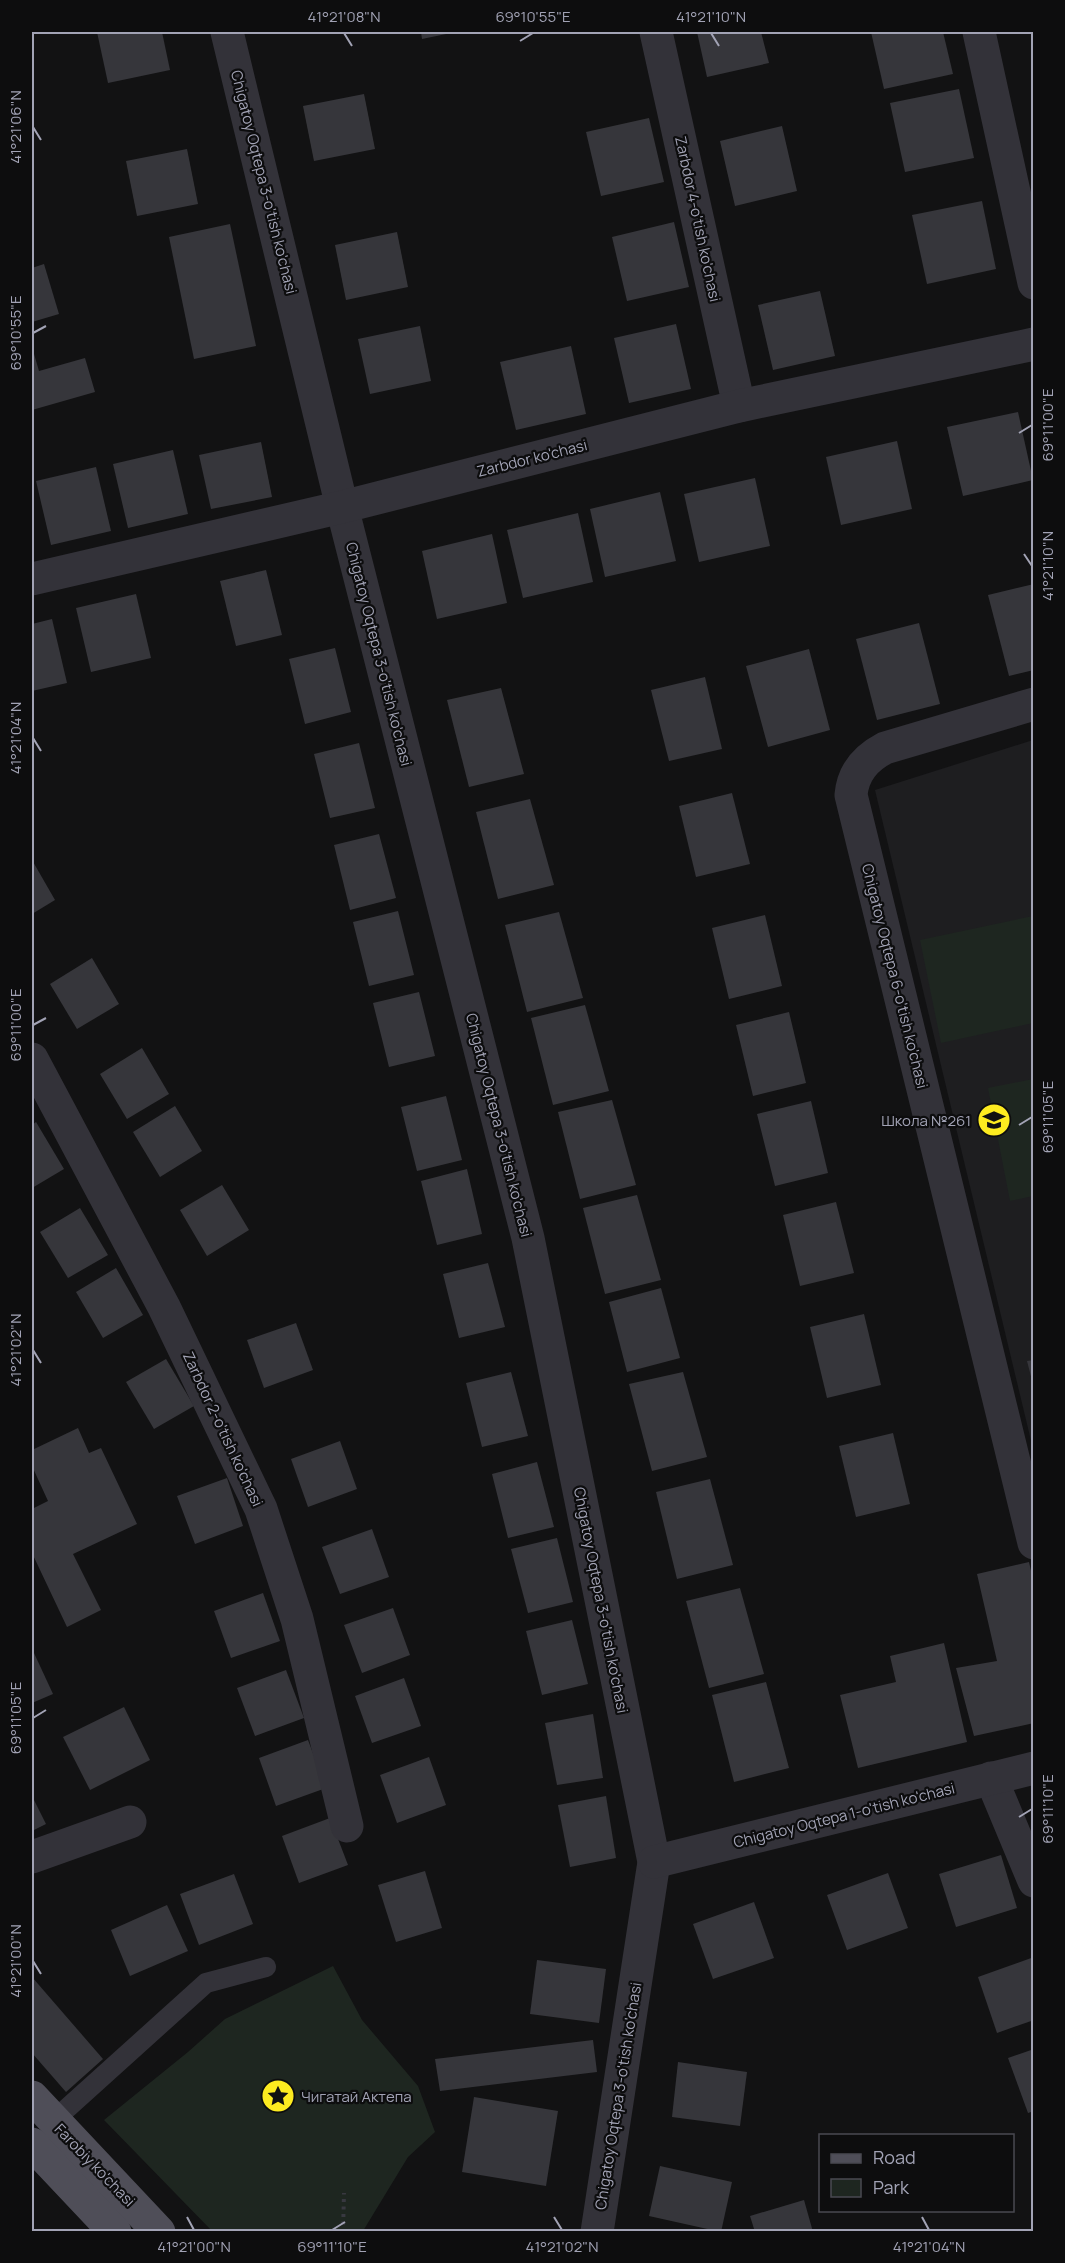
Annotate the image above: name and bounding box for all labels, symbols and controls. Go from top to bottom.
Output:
text: 41°21'08"N [307,6,381,27]
text: 69°10'55"E [495,6,571,27]
text: 41°21'10"N [676,6,746,27]
street label: Chigatoy Oqtepa 3-o'tish ko'chasi [226,68,302,296]
text: 41°21'06"N [5,90,26,164]
street label: Zarbdor 4-o'tish ko'chasi [670,134,726,304]
text: 69°10'55"E [5,295,26,371]
text: 69°11'00"E [1037,389,1058,461]
street label: Zarbdor ko'chasi [475,434,589,482]
text: 41°21'10"N [1037,531,1058,601]
street label: Chigatoy Oqtepa 3-o'tish ko'chasi [341,540,417,768]
text: 41°21'04"N [5,702,26,774]
street label: Chigatoy Oqtepa 6-o'tish ko'chasi [857,861,933,1091]
text: 69°11'00"E [5,989,26,1061]
street label: Chigatoy Oqtepa 3-o'tish ko'chasi [461,1011,537,1239]
text: 69°11'05"E [1037,1081,1058,1153]
school or university icon: Школа №261 [976,1102,1012,1138]
place label: Школа №261 [881,1110,971,1131]
text: 41°21'02"N [5,1314,26,1386]
street label: Zarbdor 2-o'tish ko'chasi [178,1348,268,1510]
street label: Chigatoy Oqtepa 3-o'tish ko'chasi [569,1485,633,1715]
text: 69°11'05"E [5,1682,26,1754]
text: 69°11'10"E [1037,1774,1058,1844]
street label: Chigatoy Oqtepa 1-o'tish ko'chasi [731,1777,957,1853]
text: 41°21'00"N [5,1924,26,1998]
street label: Chigatoy Oqtepa 3-o'tish ko'chasi [590,1981,646,2211]
place icon: Чигатай Актепа [260,2078,296,2114]
place label: Чигатай Актепа [301,2086,412,2107]
street label: Farobiy ko'chasi [50,2119,140,2211]
legend [819,2134,1014,2212]
text: Road [873,2145,916,2169]
text: Park [873,2175,910,2199]
text: 41°21'00"N [157,2236,231,2257]
text: 69°11'10"E [297,2236,367,2257]
text: 41°21'02"N [526,2236,598,2257]
text: 41°21'04"N [893,2236,965,2257]

